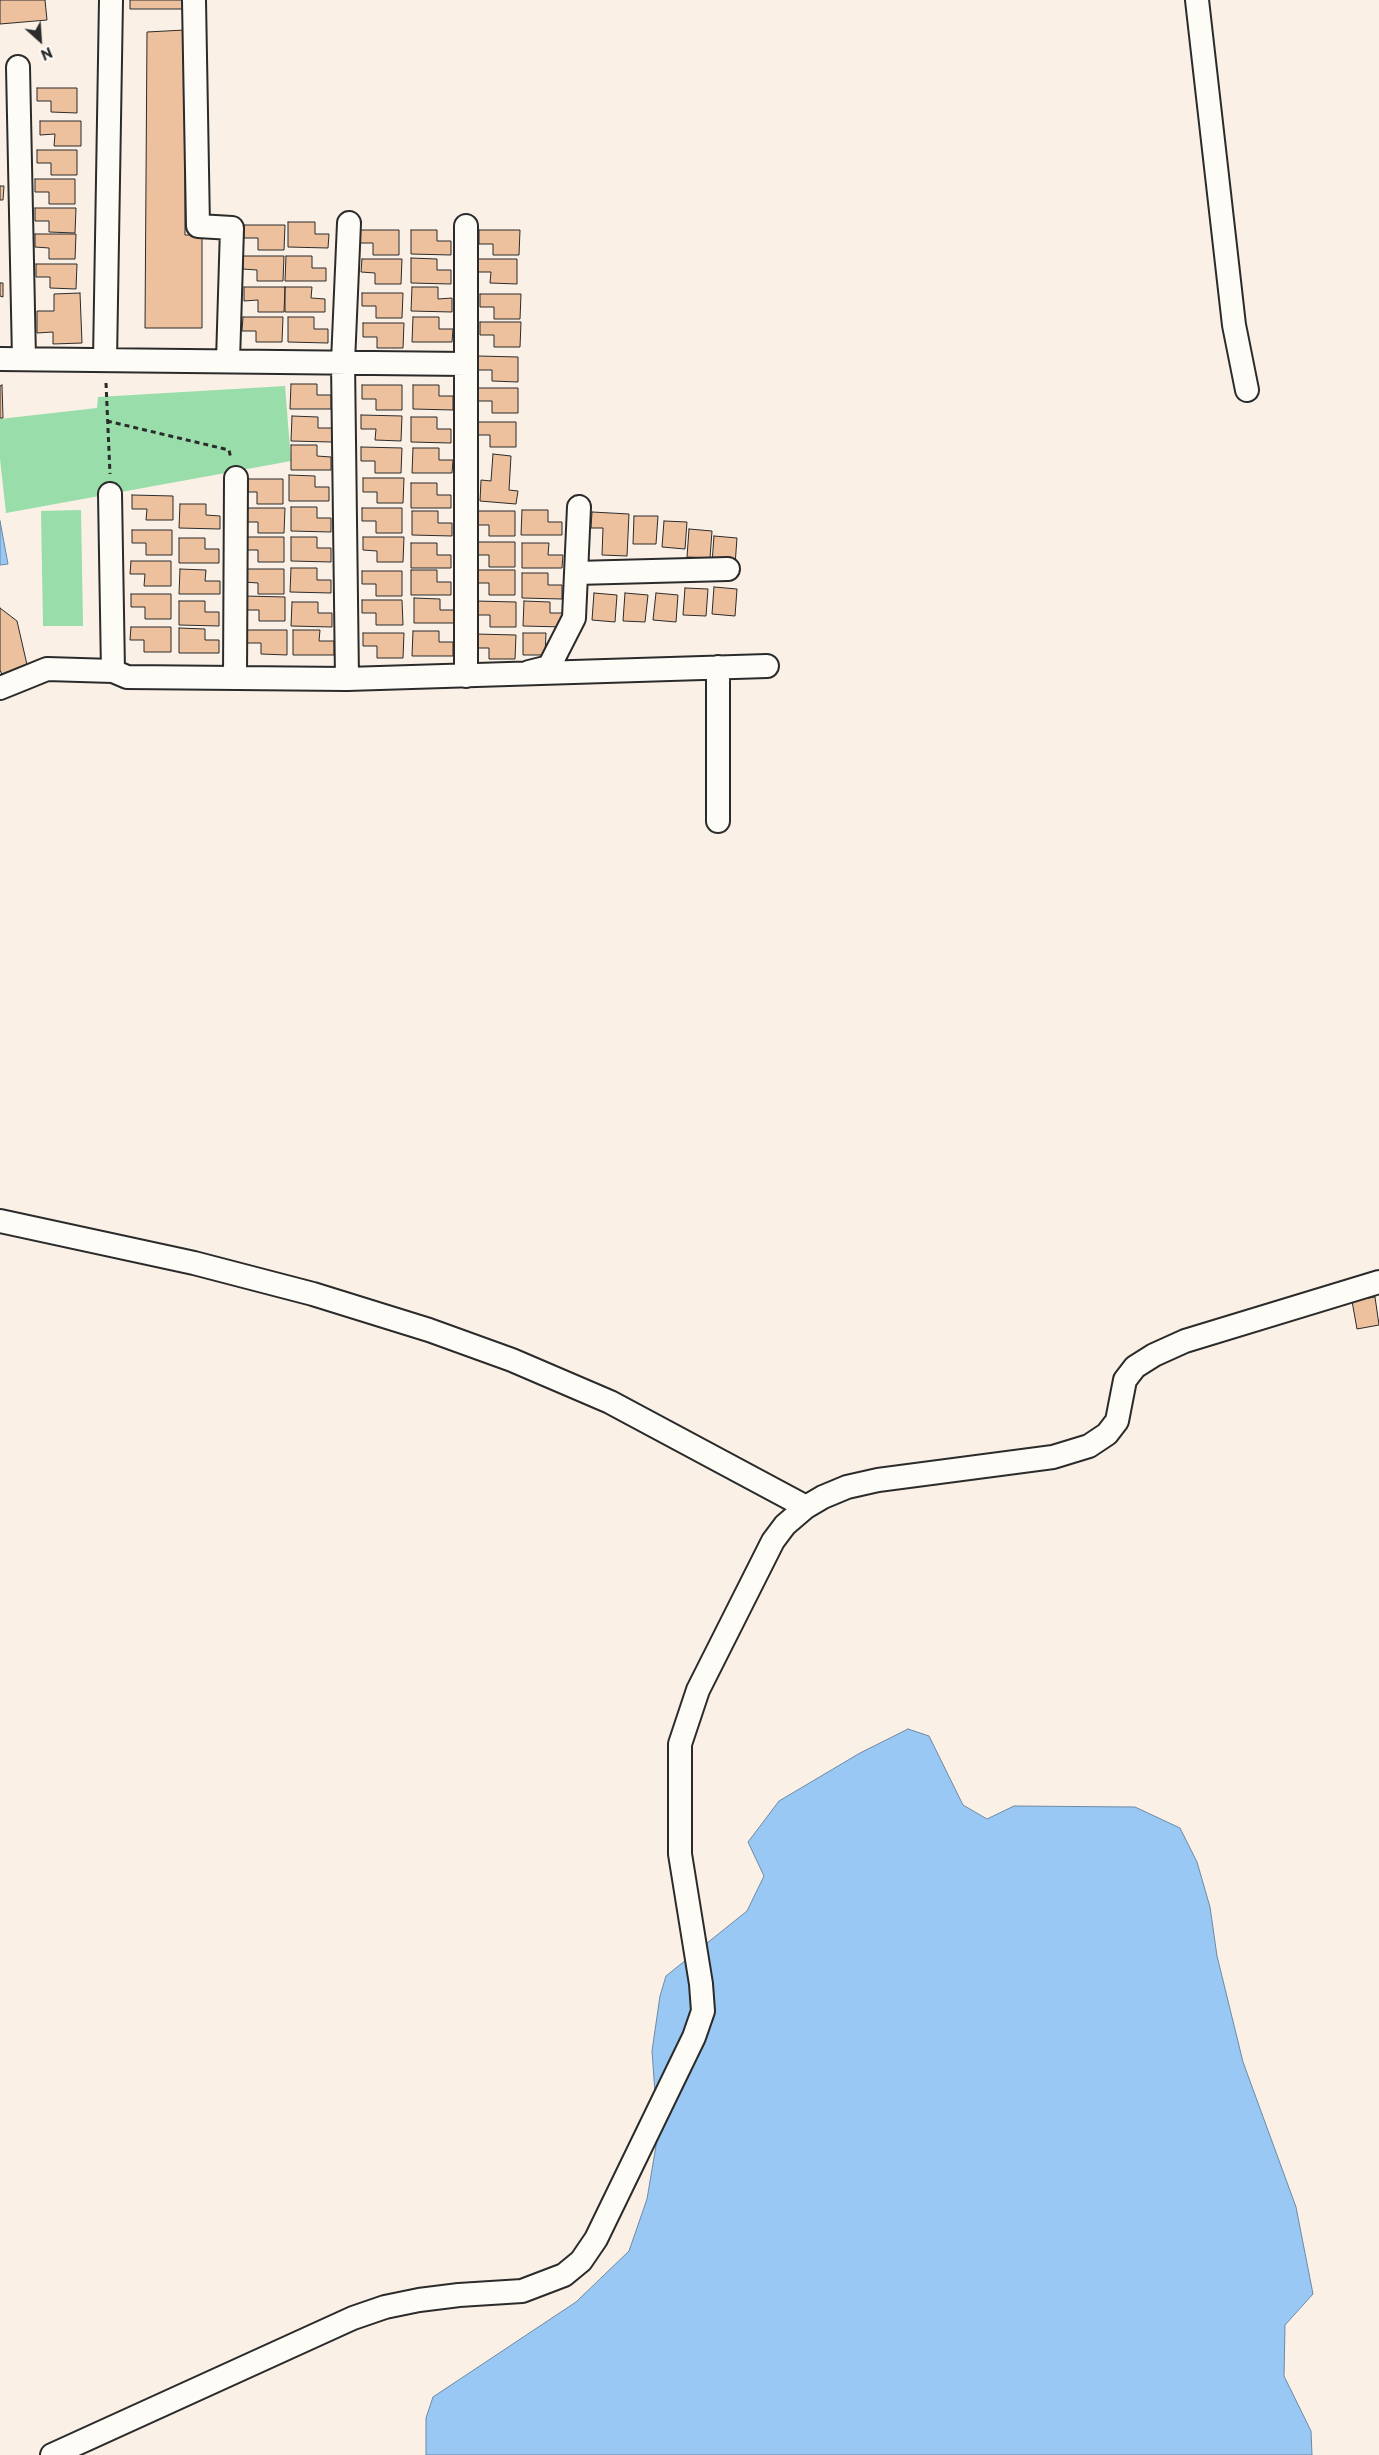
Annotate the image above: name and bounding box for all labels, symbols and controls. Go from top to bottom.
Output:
north arrow [15,15,65,65]
text: N [37,42,56,66]

